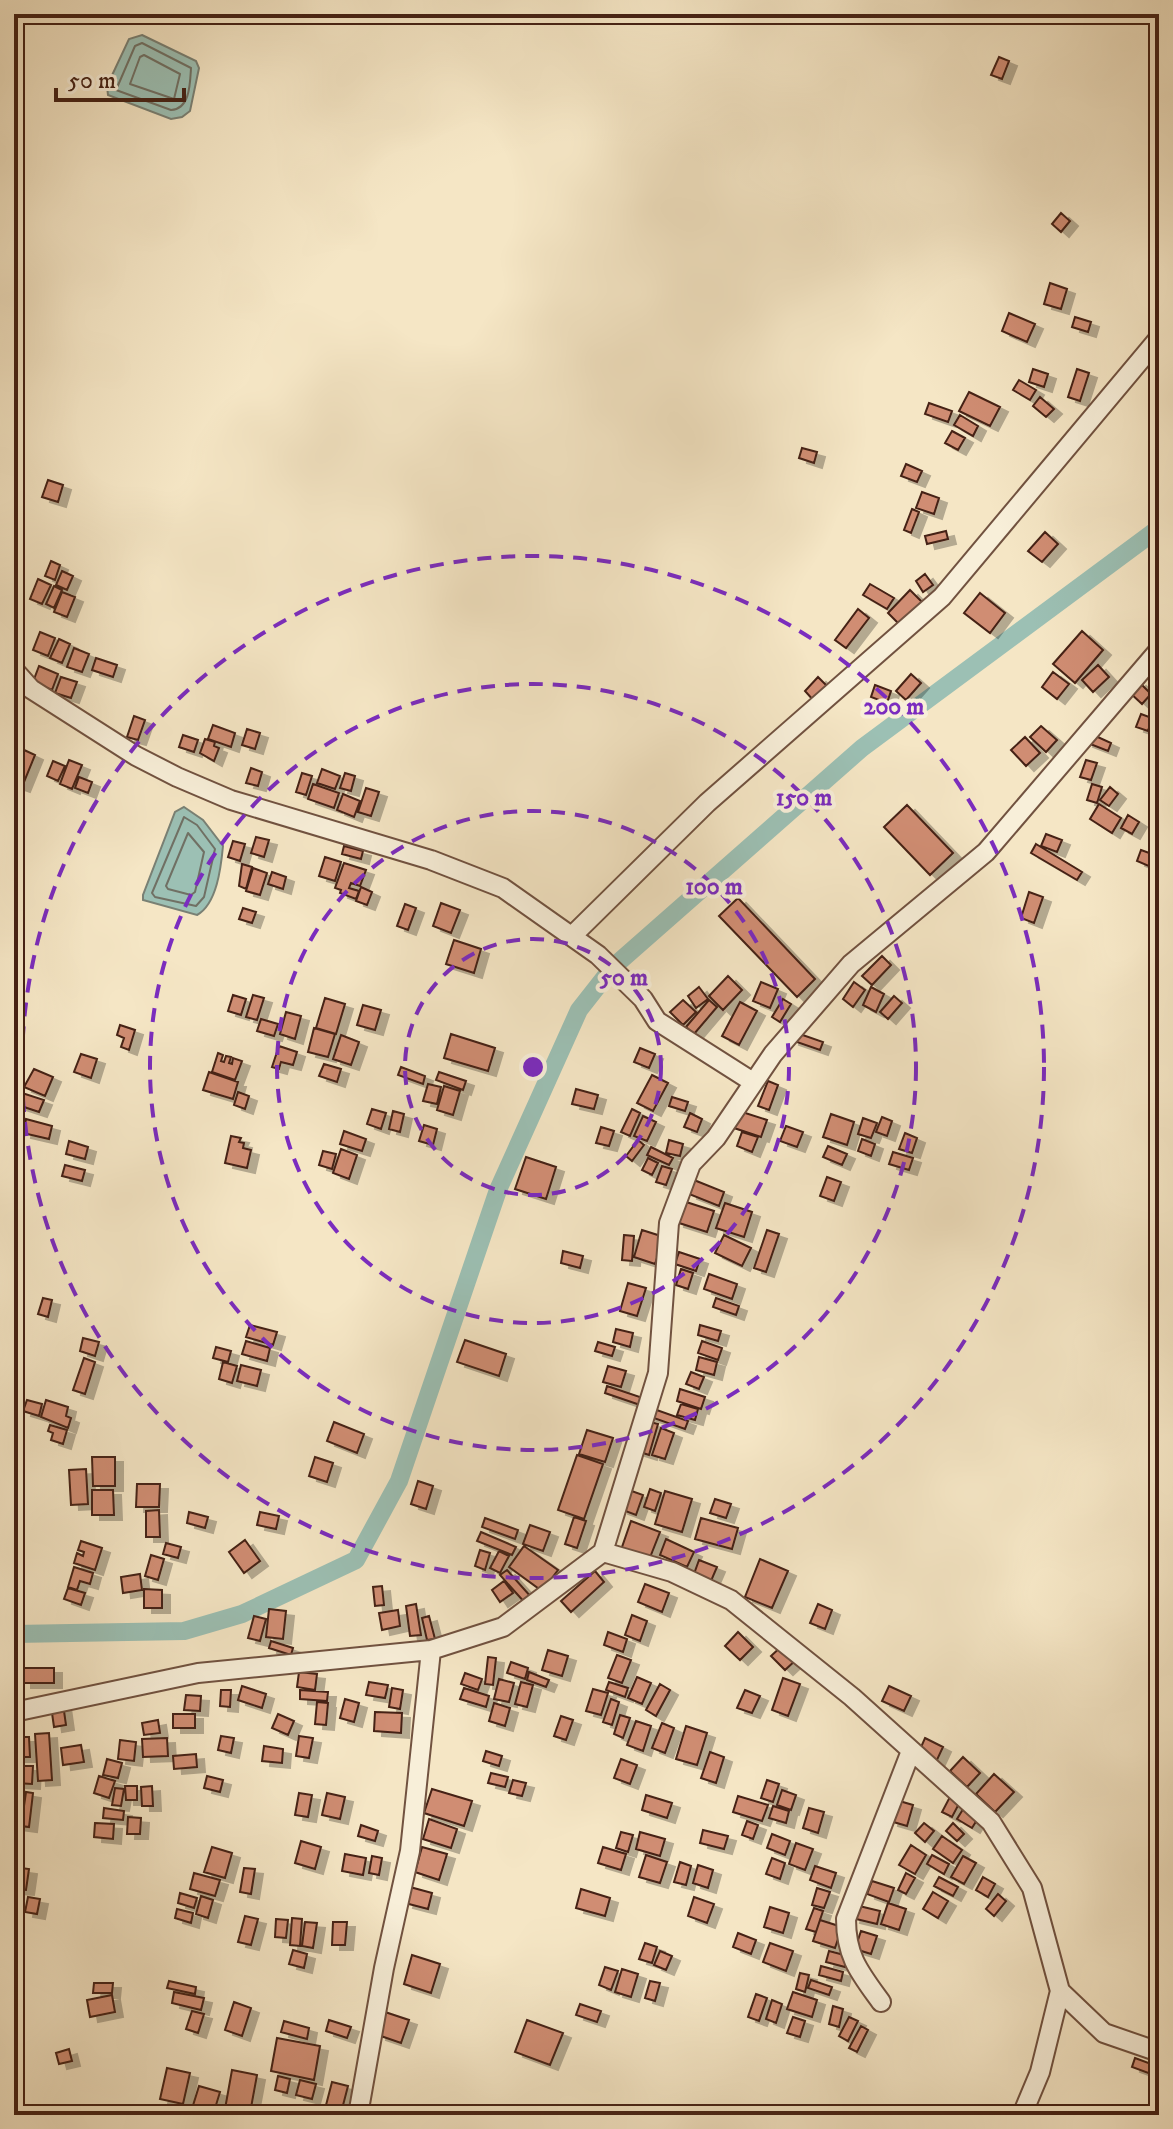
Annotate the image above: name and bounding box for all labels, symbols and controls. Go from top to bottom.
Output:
scale bar [56,52,184,102]
text: 50 m [68,66,116,96]
text: 200 m [864,692,924,722]
text: 150 m [776,783,832,813]
text: 100 m [685,872,743,902]
text: 50 m [599,963,648,993]
centre of rings [519,1053,547,1081]

